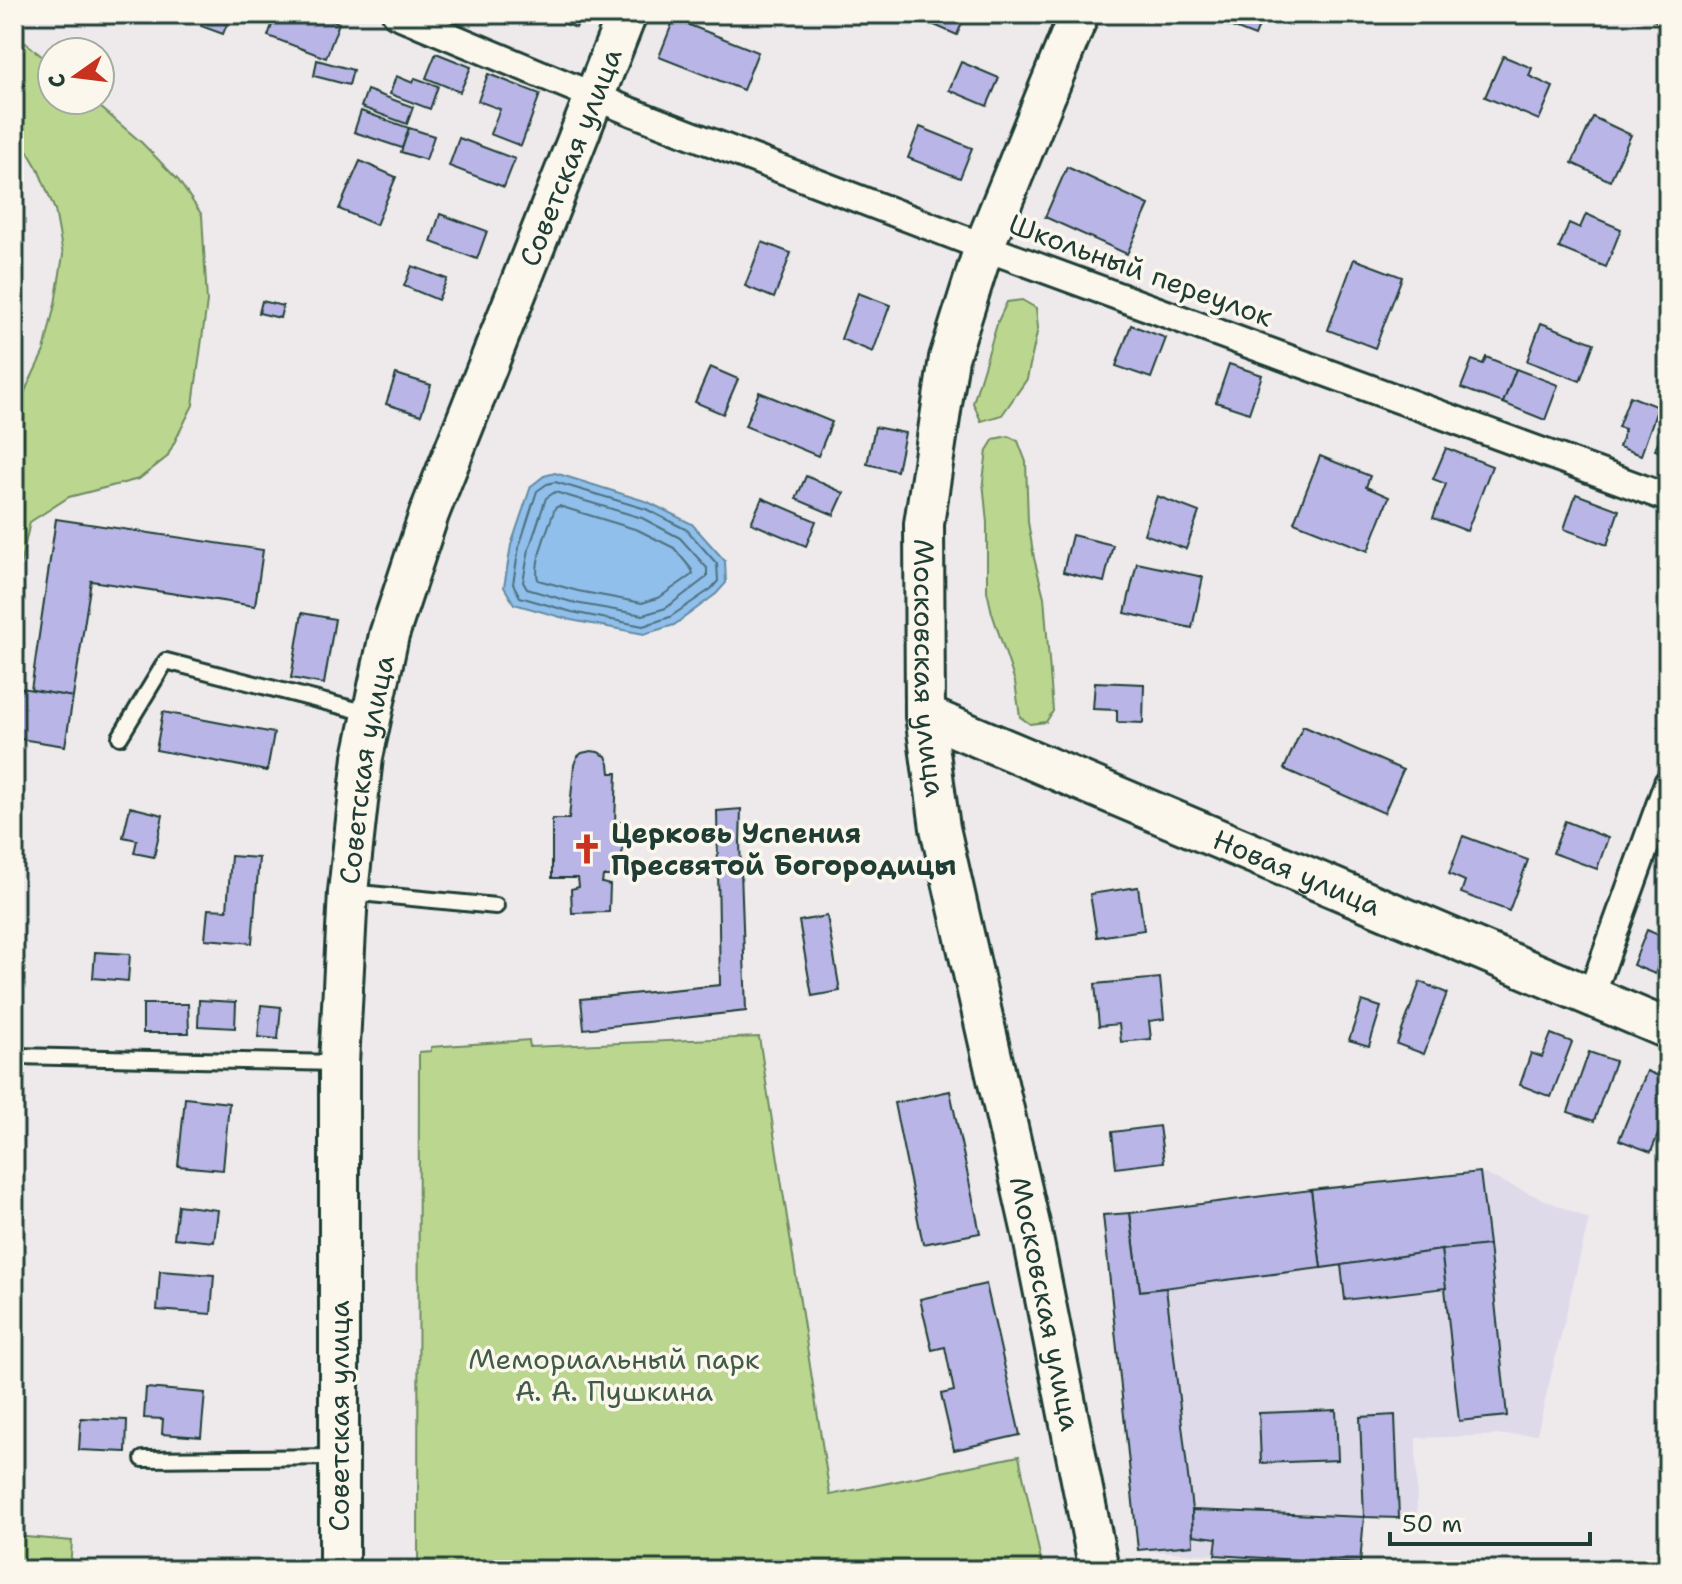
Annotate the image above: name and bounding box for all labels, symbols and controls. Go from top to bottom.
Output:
north arrow [36,36,116,116]
street label: Советская улица [510,42,631,272]
text: С [41,71,73,91]
street label: Школьный переулок [1004,205,1278,335]
street label: Московская улица [905,539,955,799]
street label: Советская улица [330,652,403,886]
place label: Церковь Успения Пресвятой Богородицы [611,814,956,884]
street label: Новая улица [1207,820,1387,925]
church icon: Церковь Успения Пресвятой Богородицы [570,832,604,866]
street label: Московская улица [1001,1173,1090,1434]
street label: Советская улица [320,1300,358,1532]
park label: Мемориальный парк А. А. Пушкина [468,1340,760,1410]
scale bar [1390,1496,1590,1546]
text: 50 m [1402,1508,1462,1540]

